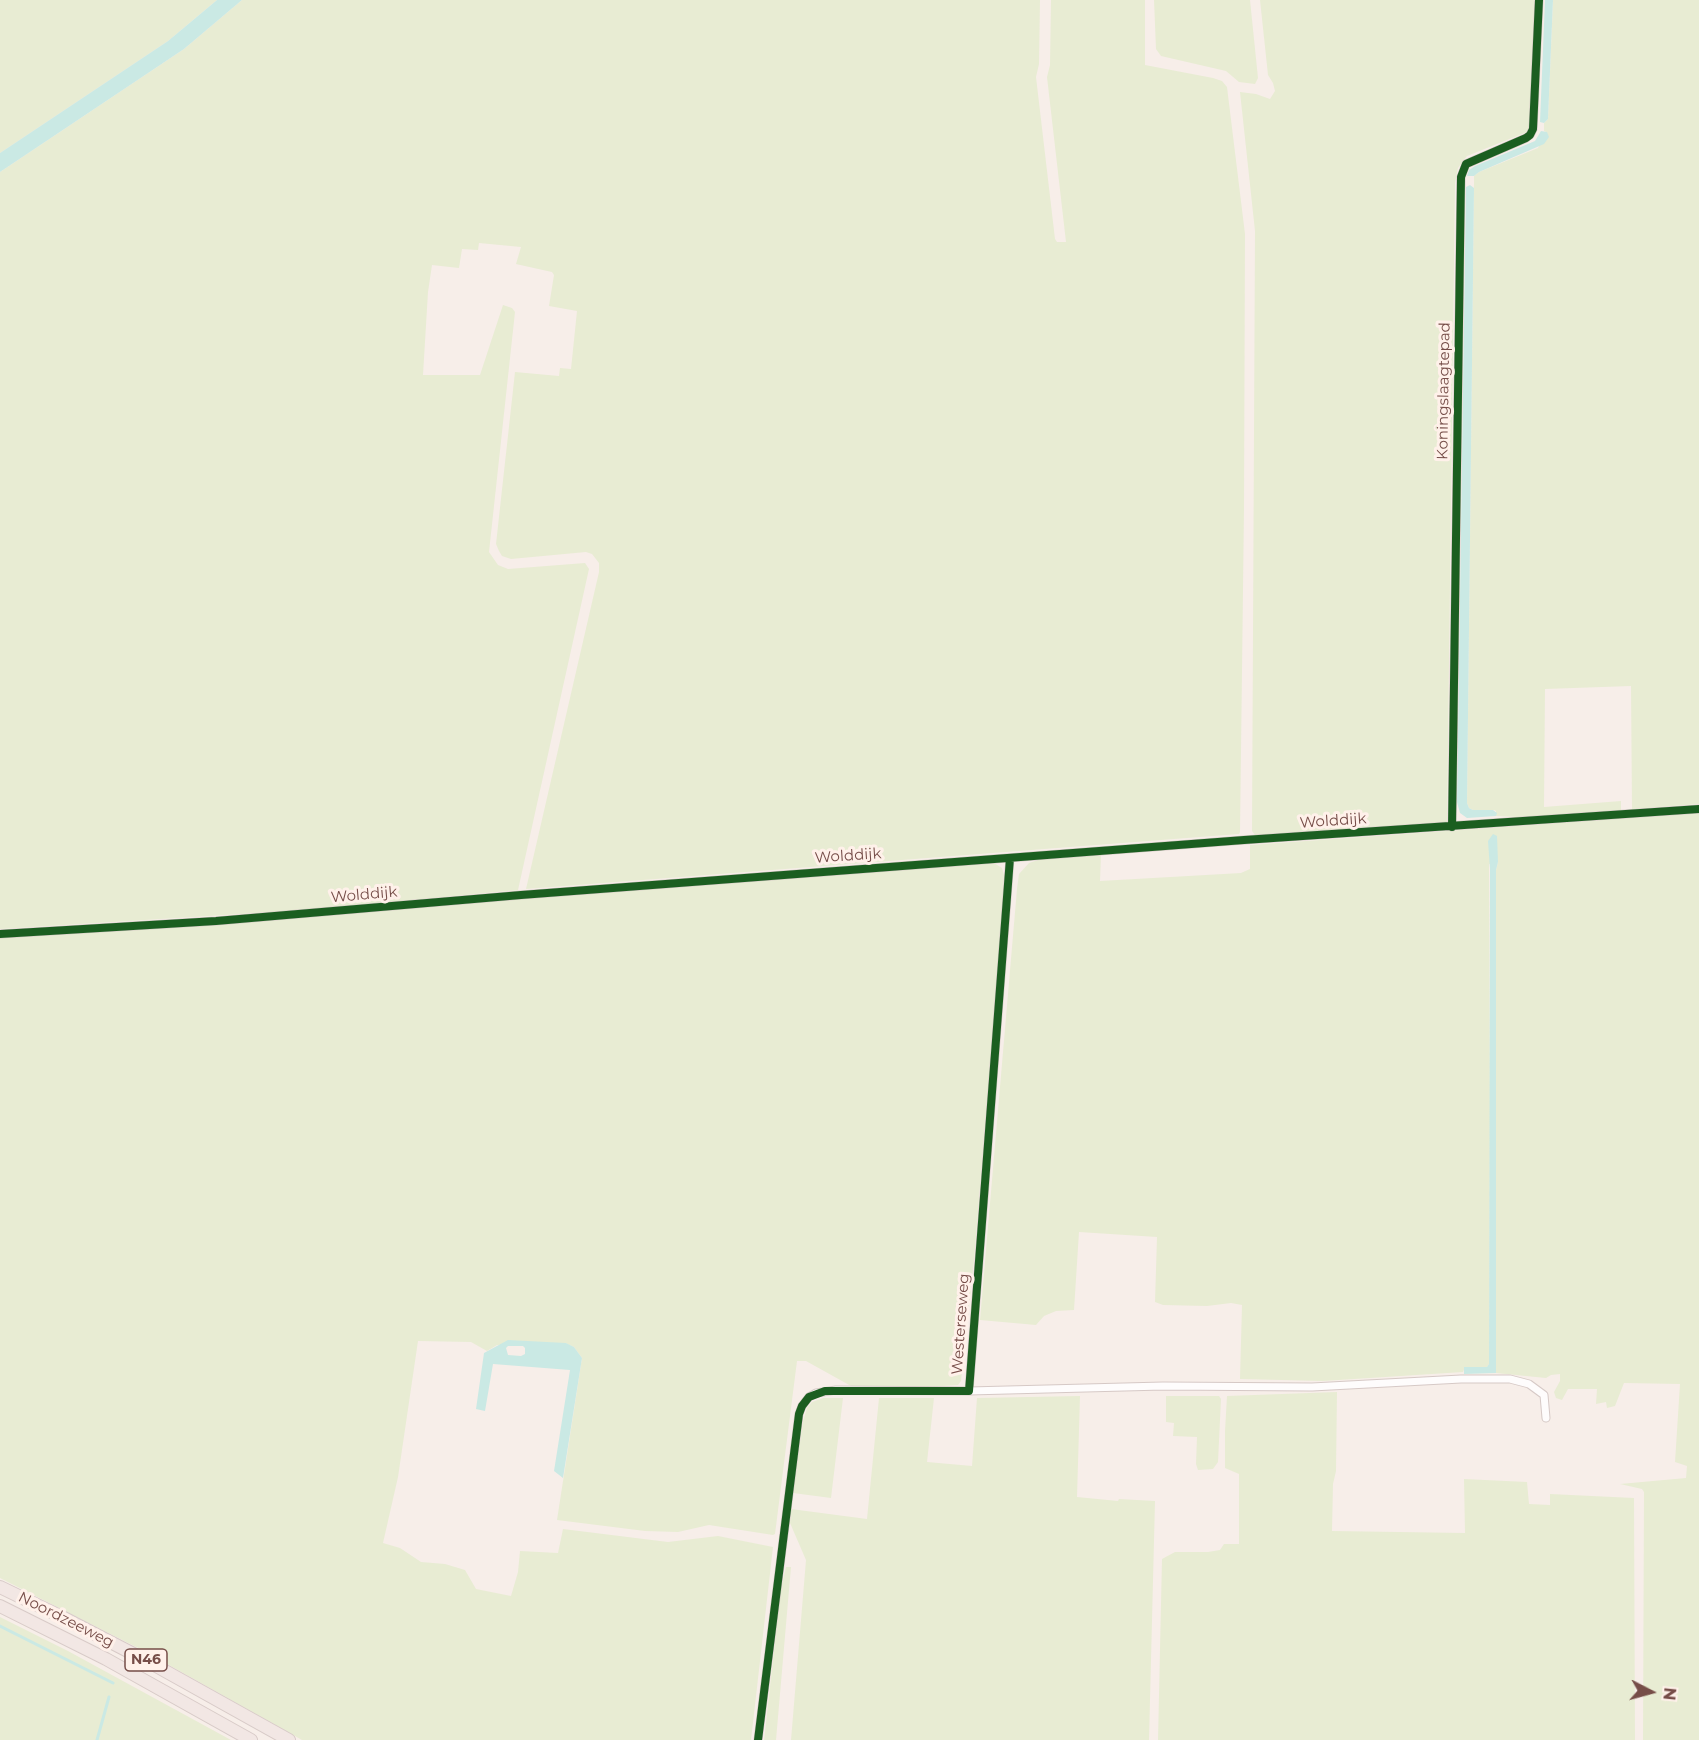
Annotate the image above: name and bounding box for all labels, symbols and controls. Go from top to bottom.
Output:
street label: Koningslaagtepad [1434,322,1454,460]
street label: Wolddijk [1299,810,1367,832]
street label: Wolddijk [814,845,882,867]
street label: Wolddijk [330,883,398,907]
street label: Westerseweg [948,1273,974,1375]
street label: Noordzeeweg [15,1588,117,1652]
road number: N46 [125,1649,167,1671]
north arrow [1621,1662,1681,1722]
text: N [1659,1687,1680,1701]

